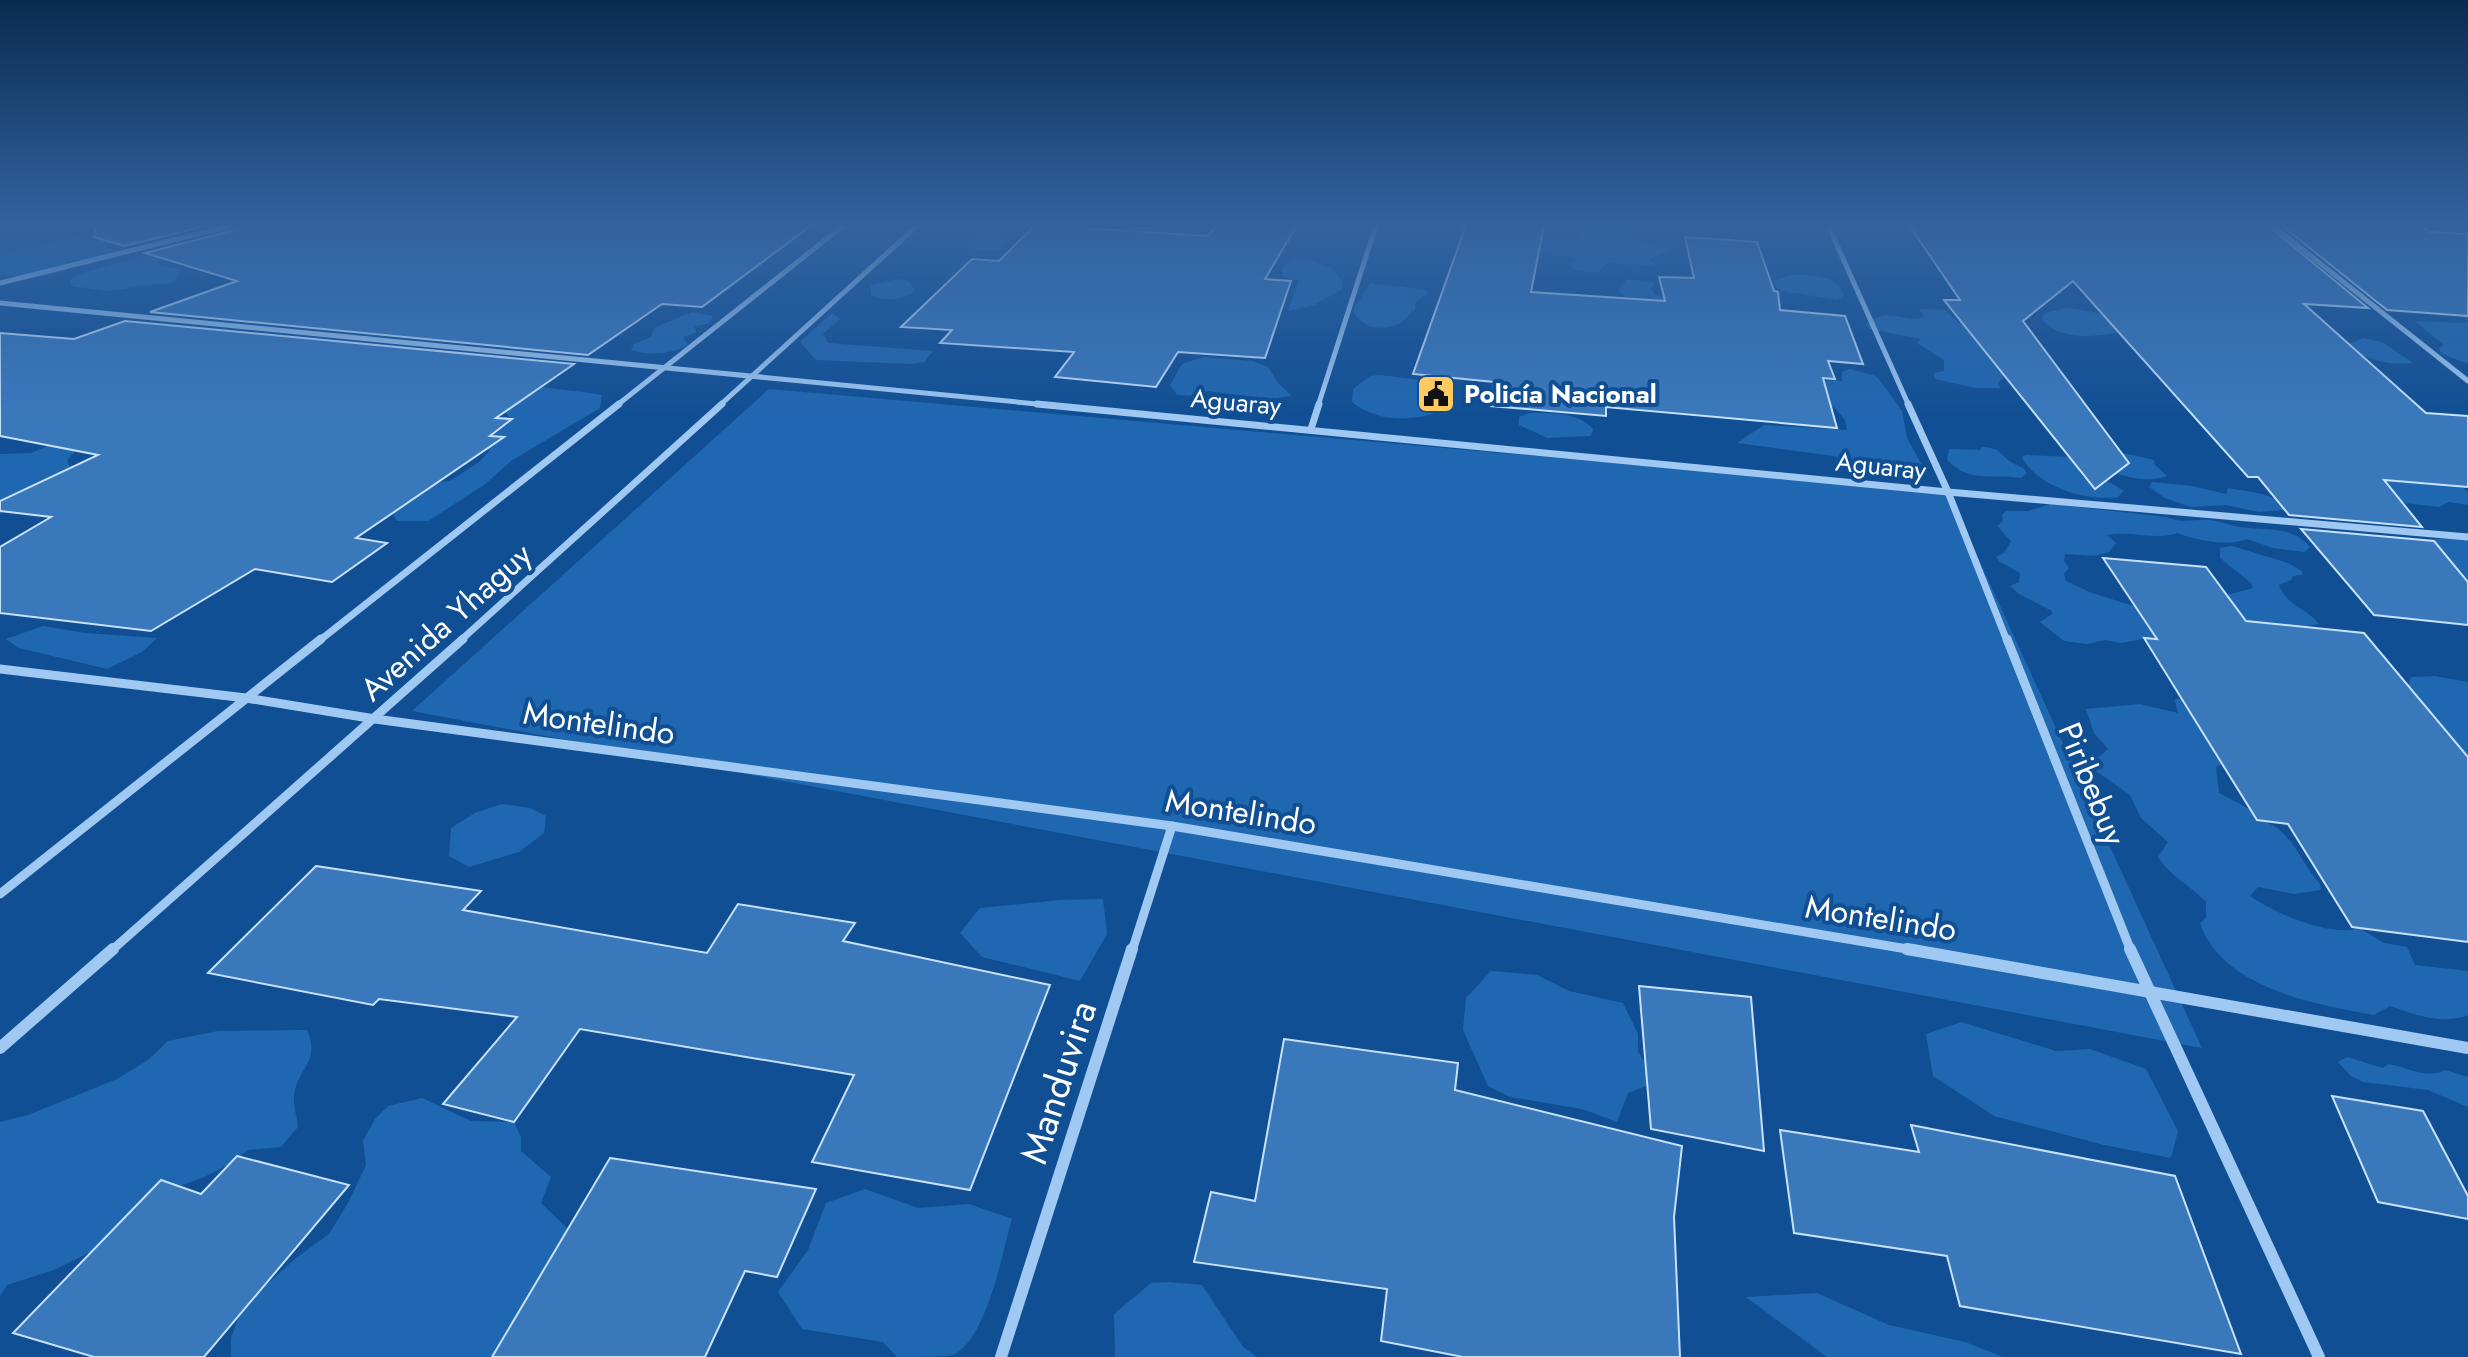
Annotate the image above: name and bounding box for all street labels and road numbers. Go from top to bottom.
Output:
street label: Aguaray [1189,379,1283,425]
street label: Aguaray [1834,442,1929,490]
street label: Avenida Yhaguy [350,532,543,712]
street label: Montelindo [520,690,678,756]
street label: Piribebuy [2047,716,2138,853]
street label: Montelindo [1162,777,1320,847]
street label: Montelindo [1802,883,1960,953]
street label: Manduvira [1006,993,1110,1171]

